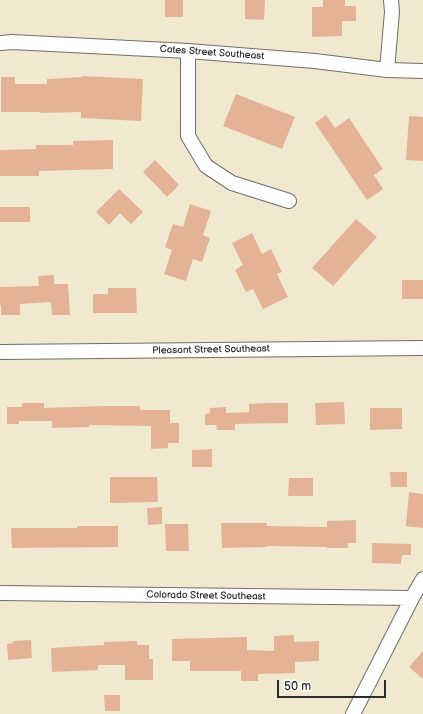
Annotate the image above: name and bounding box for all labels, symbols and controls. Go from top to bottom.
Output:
street label: Cates Street Southeast [159,43,265,63]
street label: Pleasant Street Southeast [152,343,270,357]
street label: Colorado Street Southeast [146,589,266,603]
scale bar [279,672,388,698]
text: 50 m [284,679,311,694]

